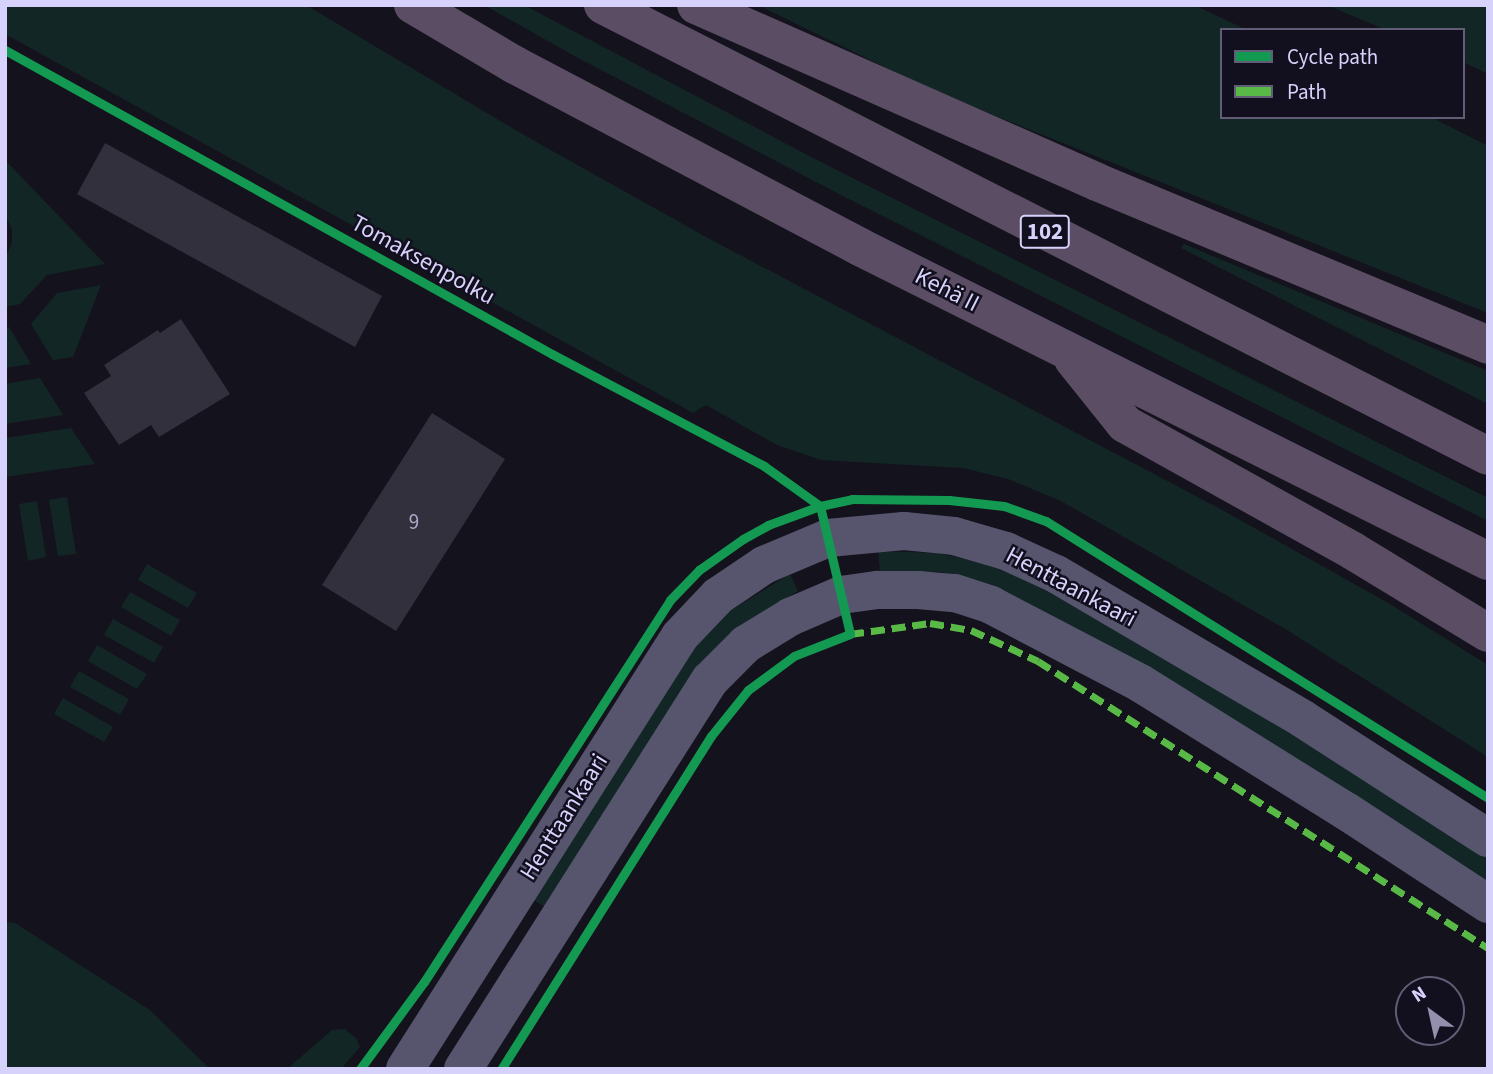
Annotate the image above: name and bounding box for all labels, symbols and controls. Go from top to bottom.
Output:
legend [1220,28,1465,119]
text: Cycle path [1287,42,1378,72]
text: Path [1287,77,1327,107]
street label: Tomaksenpolku [346,209,500,311]
road number: 102 [1019,213,1071,252]
street label: Kehä II [910,262,984,318]
house number: 9 [409,509,419,535]
street label: Henttaankaari [1001,541,1141,633]
street label: Henttaankaari [514,749,614,885]
north arrow [1395,976,1465,1046]
text: N [1407,980,1432,1009]

